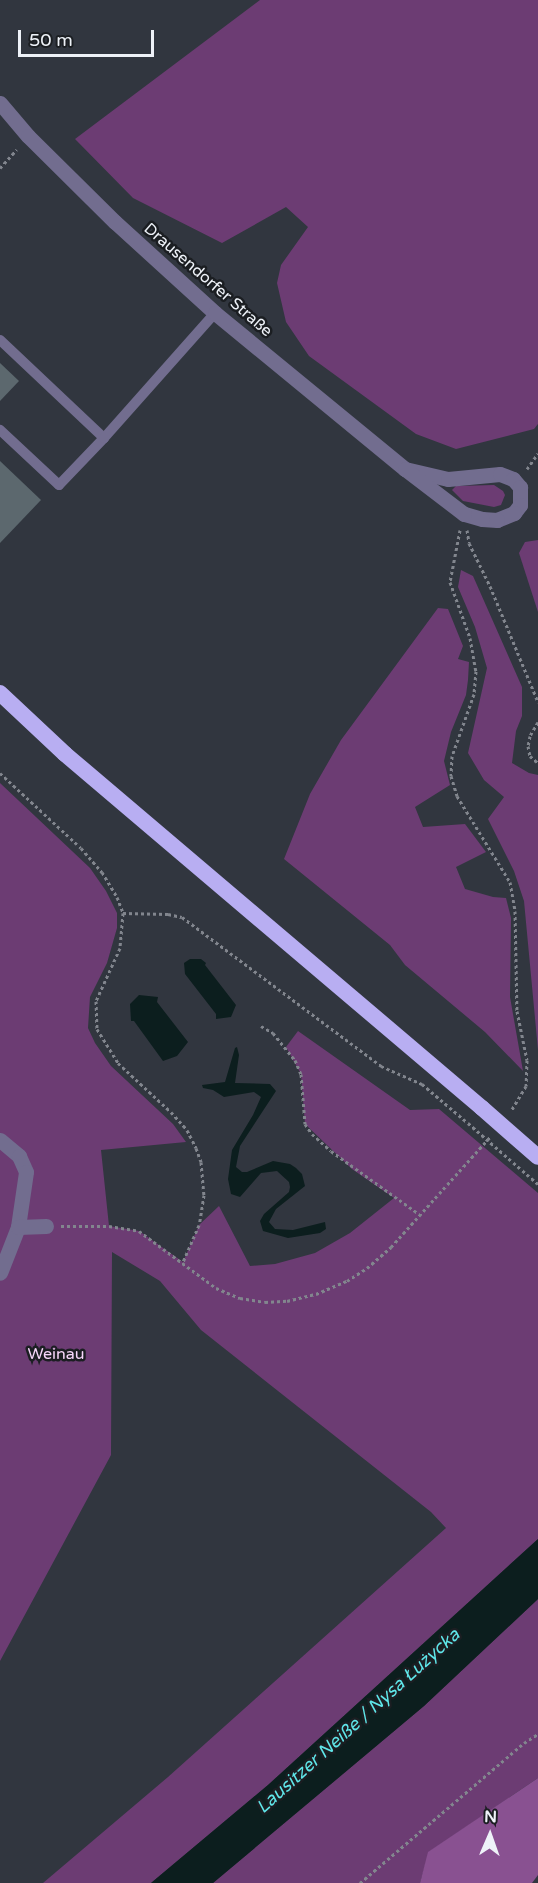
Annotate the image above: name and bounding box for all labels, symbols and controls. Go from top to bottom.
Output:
scale bar [21,18,158,56]
text: 50 m [29,29,73,51]
street label: Drausendorfer Straße [140,219,276,341]
park label: Weinau [28,1344,84,1364]
water label: Lausitzer Neiße / Nysa Łużycka [252,1624,464,1818]
north arrow [460,1805,520,1865]
text: N [484,1807,497,1827]

